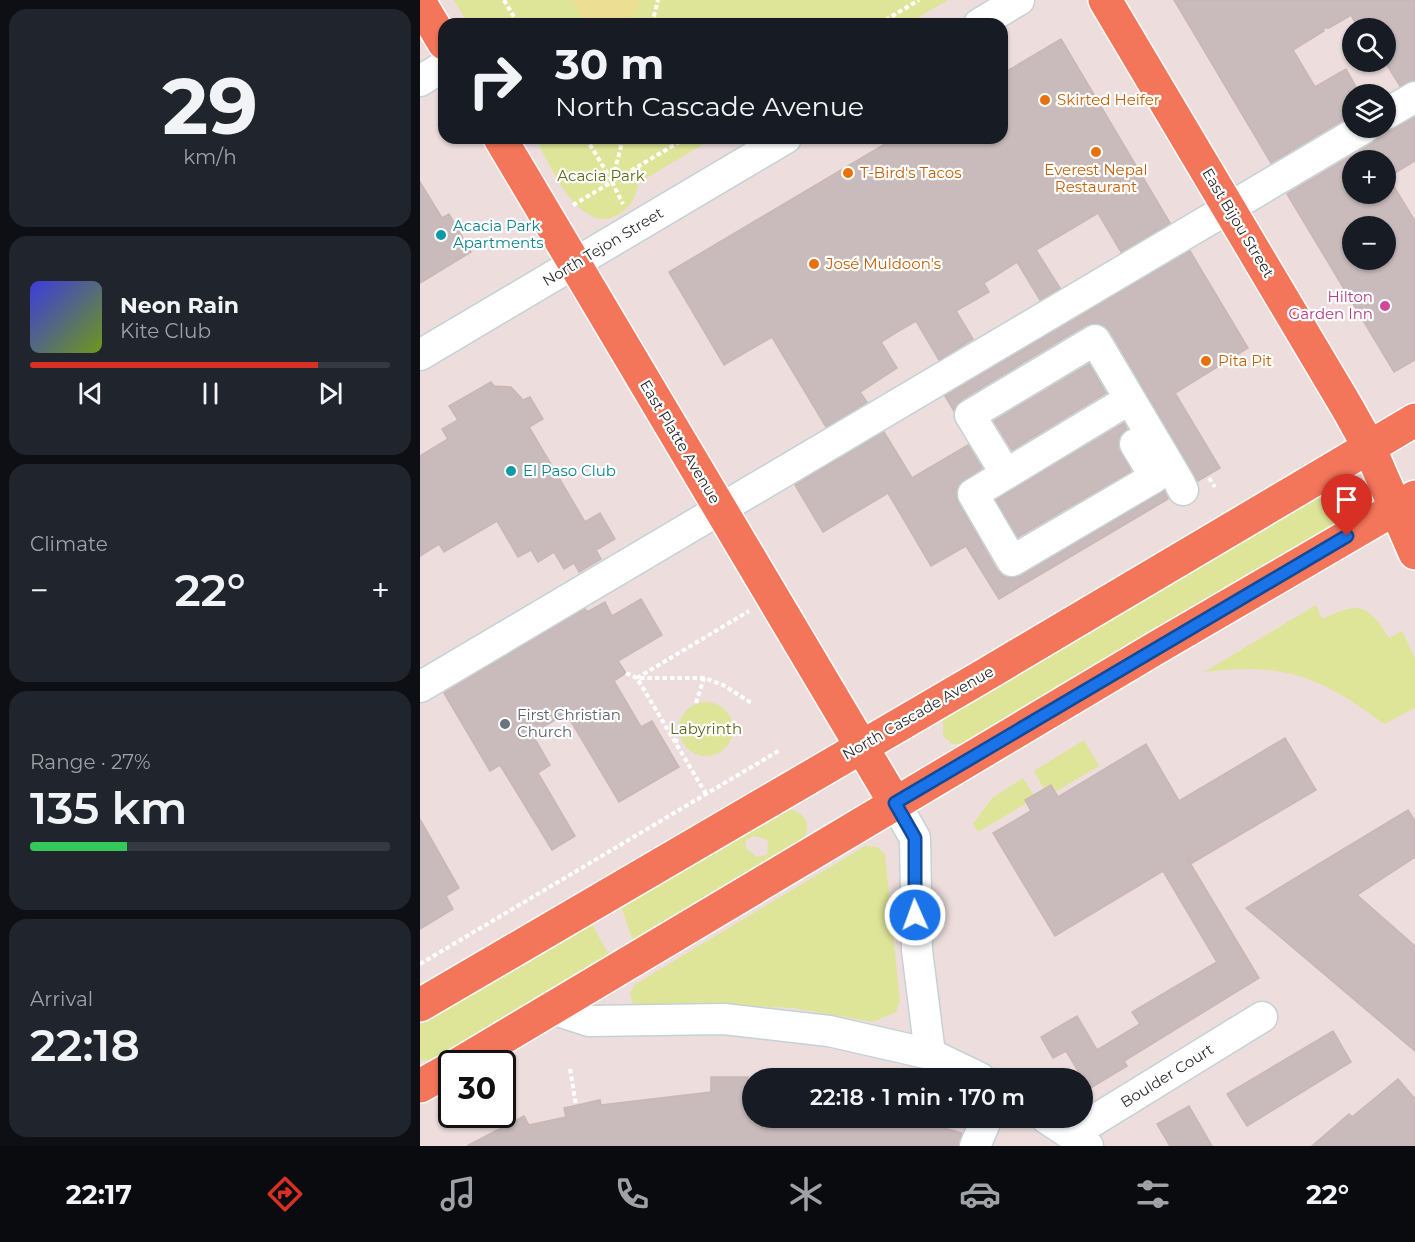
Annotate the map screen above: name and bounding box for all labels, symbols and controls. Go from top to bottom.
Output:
map controls [1342,18,1396,270]
button: search [1342,18,1396,72]
text: 30 m [555,38,664,90]
icon: right [456,42,534,120]
text: 29 [162,58,258,154]
button: layers [1342,84,1396,138]
text: North Cascade Avenue [555,90,864,123]
place label: Skirted Heifer [1057,90,1160,109]
marker: Skirted Heifer [1038,93,1052,107]
text: km/h [183,145,237,169]
marker: Everest Nepal Restaurant [1089,145,1103,159]
button: + [1342,150,1396,204]
place label: Everest Nepal Restaurant [1044,160,1148,196]
place label: T-Bird's Tacos [860,163,962,182]
street label: East Bijou Street [1198,165,1279,281]
park label: Acacia Park [557,166,645,185]
marker: T-Bird's Tacos [841,166,855,180]
street label: North Tejon Street [539,203,667,290]
place label: Acacia Park Apartments [453,216,544,252]
button: − [1342,216,1396,270]
marker: Acacia Park Apartments [434,228,448,242]
place label: José Muldoon's [825,254,941,273]
marker: José Muldoon's [807,257,821,271]
place label: Hilton Garden Inn [1289,287,1373,323]
text: Neon Rain [120,292,239,319]
marker: Hilton Garden Inn [1378,299,1392,313]
text: Kite Club [120,319,211,343]
place label: Pita Pit [1218,351,1272,370]
marker: Pita Pit [1199,354,1213,368]
street label: East Platte Avenue [636,376,725,507]
icon: previous [74,377,107,410]
icon: pause [194,377,227,410]
icon: next [314,377,347,410]
place label: El Paso Club [523,461,616,480]
marker: El Paso Club [504,464,518,478]
pin [1321,474,1372,536]
icon: arrive [1330,483,1363,516]
text: Climate [30,532,108,556]
text: 22° [174,562,246,617]
text: − [30,570,49,610]
text: + [371,570,390,610]
street label: North Cascade Avenue [839,661,997,764]
place label: First Christian Church [517,705,621,741]
marker: First Christian Church [498,717,512,731]
park label: Labyrinth [670,719,742,738]
text: Range · 27% [30,750,151,774]
text: 135 km [30,780,187,835]
position arrow [883,883,947,947]
text: Arrival [30,987,93,1011]
text: 22:18 [30,1017,140,1072]
street label: Boulder Court [1117,1039,1217,1112]
speed limit sign: 30 [438,1050,516,1128]
text: 22:18 · 1 min · 170 m [810,1084,1025,1111]
icon: directions [264,1173,306,1215]
icon: music [437,1173,479,1215]
icon: phone [611,1173,653,1215]
icon: climate [785,1173,827,1215]
icon: car [959,1173,1001,1215]
icon: filters [1132,1173,1174,1215]
text: 22:17 [66,1178,132,1211]
text: 22° [1306,1178,1349,1211]

